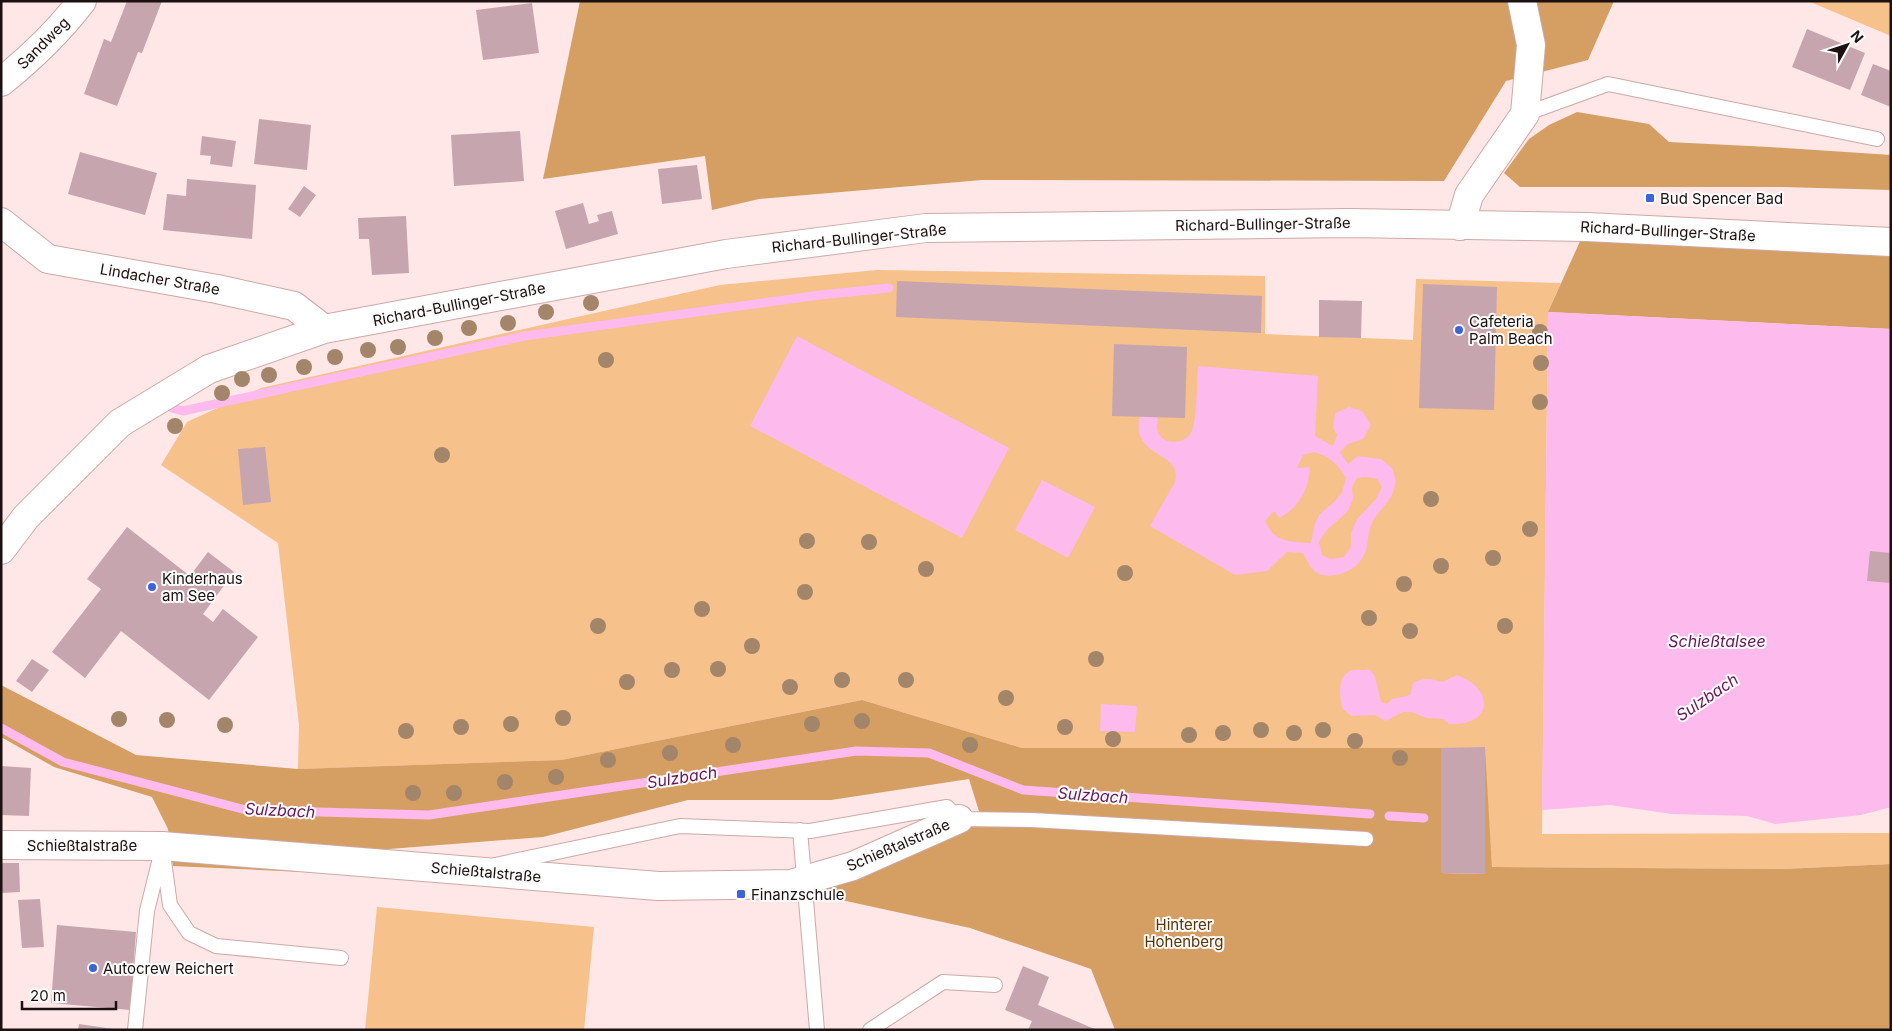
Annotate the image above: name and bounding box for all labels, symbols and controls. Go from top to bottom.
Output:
street label: Sandweg [13,13,73,73]
north arrow [1822,20,1872,70]
text: N [1847,27,1867,46]
place label: Bud Spencer Bad [1660,189,1783,208]
marker: Bud Spencer Bad [1644,192,1656,204]
street label: Richard-Bullinger-Straße [1175,213,1351,235]
street label: Richard-Bullinger-Straße [1580,217,1756,245]
street label: Richard-Bullinger-Straße [771,219,947,257]
street label: Lindacher Straße [99,259,221,299]
street label: Richard-Bullinger-Straße [371,278,547,330]
place label: Cafeteria Palm Beach [1469,312,1553,348]
marker: Cafeteria Palm Beach [1453,324,1465,336]
place label: Kinderhaus am See [162,569,243,605]
marker: Kinderhaus am See [146,581,158,593]
water label: Schießtalsee [1668,631,1766,651]
water label: Sulzbach [1672,669,1742,725]
water label: Sulzbach [646,762,718,792]
water label: Sulzbach [1057,783,1129,807]
water label: Sulzbach [244,798,316,822]
street label: Schießtalstraße [843,815,953,875]
street label: Schießtalstraße [27,836,137,855]
street label: Schießtalstraße [430,858,542,886]
place label: Finanzschule [751,885,845,904]
marker: Finanzschule [735,888,747,900]
park label: Hinterer Hohenberg [1144,915,1224,951]
place label: Autocrew Reichert [103,959,234,978]
marker: Autocrew Reichert [87,962,99,974]
scale bar [22,978,116,1010]
text: 20 m [30,986,66,1005]

